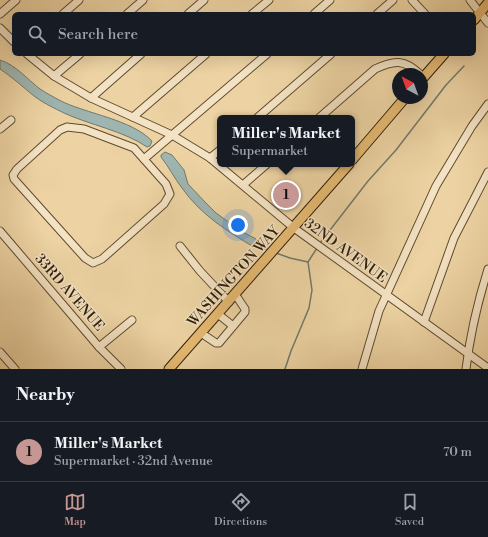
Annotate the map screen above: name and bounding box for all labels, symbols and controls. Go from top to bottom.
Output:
search box [12,12,476,56]
icon: search [26,23,48,45]
text: Search here [58,25,138,44]
north arrow [392,68,428,104]
popup [217,115,355,167]
text: Miller's Market [232,124,340,143]
text: Supermarket [232,143,308,159]
pin: 1 [273,180,299,210]
your location [228,215,248,235]
street label: 32ND AVENUE [300,215,390,287]
street label: WASHINGTON WAY [183,222,284,332]
street label: 33RD AVENUE [31,250,108,335]
text: Nearby [16,384,75,406]
text: Miller's Market [54,434,162,453]
text: 1 [26,444,32,460]
text: 70 m [443,444,472,460]
text: Supermarket · 32nd Avenue [54,453,213,469]
tab: Map [64,491,86,529]
tab: Directions [214,491,267,529]
tab: Saved [395,491,424,529]

